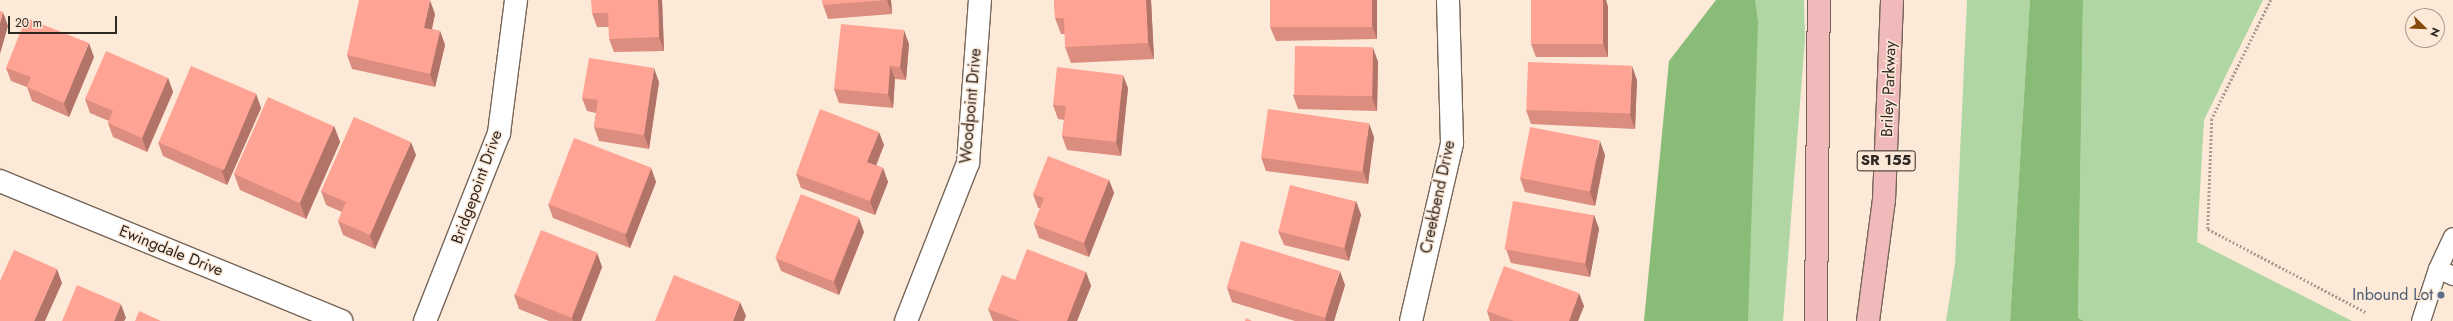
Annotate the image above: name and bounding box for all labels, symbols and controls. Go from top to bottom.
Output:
scale bar [10,8,119,34]
north arrow [2405,8,2445,48]
text: 20 m [15,14,42,32]
text: N [2426,25,2444,39]
street label: Briley Parkway [1878,41,1900,137]
street label: Woodpoint Drive [956,47,986,165]
street label: Bridgepoint Drive [448,127,506,247]
street label: Creekbend Drive [1417,139,1459,255]
road number: SR 155 [1856,148,1916,174]
street label: Ewingdale Drive [116,221,226,281]
place label: Inbound Lot [2352,285,2433,305]
marker: Inbound Lot [2436,290,2446,300]

